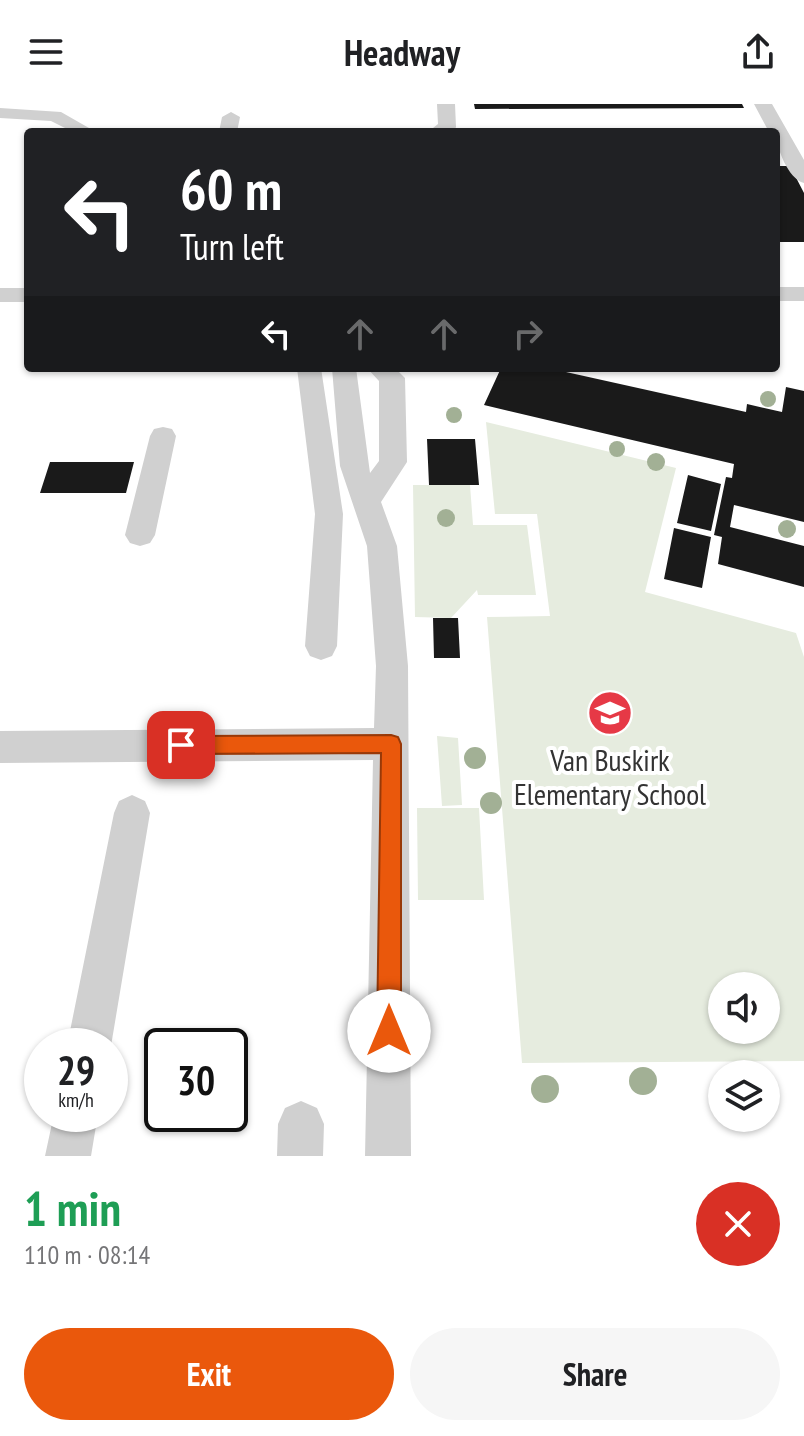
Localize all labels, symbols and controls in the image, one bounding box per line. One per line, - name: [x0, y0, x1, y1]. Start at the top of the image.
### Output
- text: Headway: [344, 29, 460, 76]
- icon: menu: [24, 30, 68, 74]
- icon: share: [736, 30, 780, 74]
- text: 60 m: [180, 153, 282, 225]
- icon: left: [48, 160, 152, 264]
- text: Turn left: [180, 223, 284, 270]
- icon: left: [254, 312, 298, 356]
- icon: ahead: [338, 312, 382, 356]
- icon: ahead: [422, 312, 466, 356]
- icon: right: [506, 312, 550, 356]
- school or university icon: Van Buskirk Elementary School: [586, 689, 634, 737]
- pin: [147, 711, 215, 779]
- icon: arrive: [159, 723, 203, 767]
- place label: Van Buskirk Elementary School: [514, 740, 706, 813]
- map controls: [708, 972, 780, 1132]
- button: sound: [708, 972, 780, 1044]
- position arrow: [347, 989, 431, 1073]
- speed limit sign: 30: [144, 1028, 248, 1132]
- text: 29: [57, 1044, 95, 1096]
- button: layers: [708, 1060, 780, 1132]
- text: km/h: [58, 1087, 94, 1113]
- text: 1 min: [24, 1177, 121, 1239]
- button: close: [696, 1182, 780, 1266]
- text: 110 m · 08:14: [24, 1238, 150, 1271]
- button: Exit: [24, 1328, 394, 1420]
- button: Share: [410, 1328, 780, 1420]

